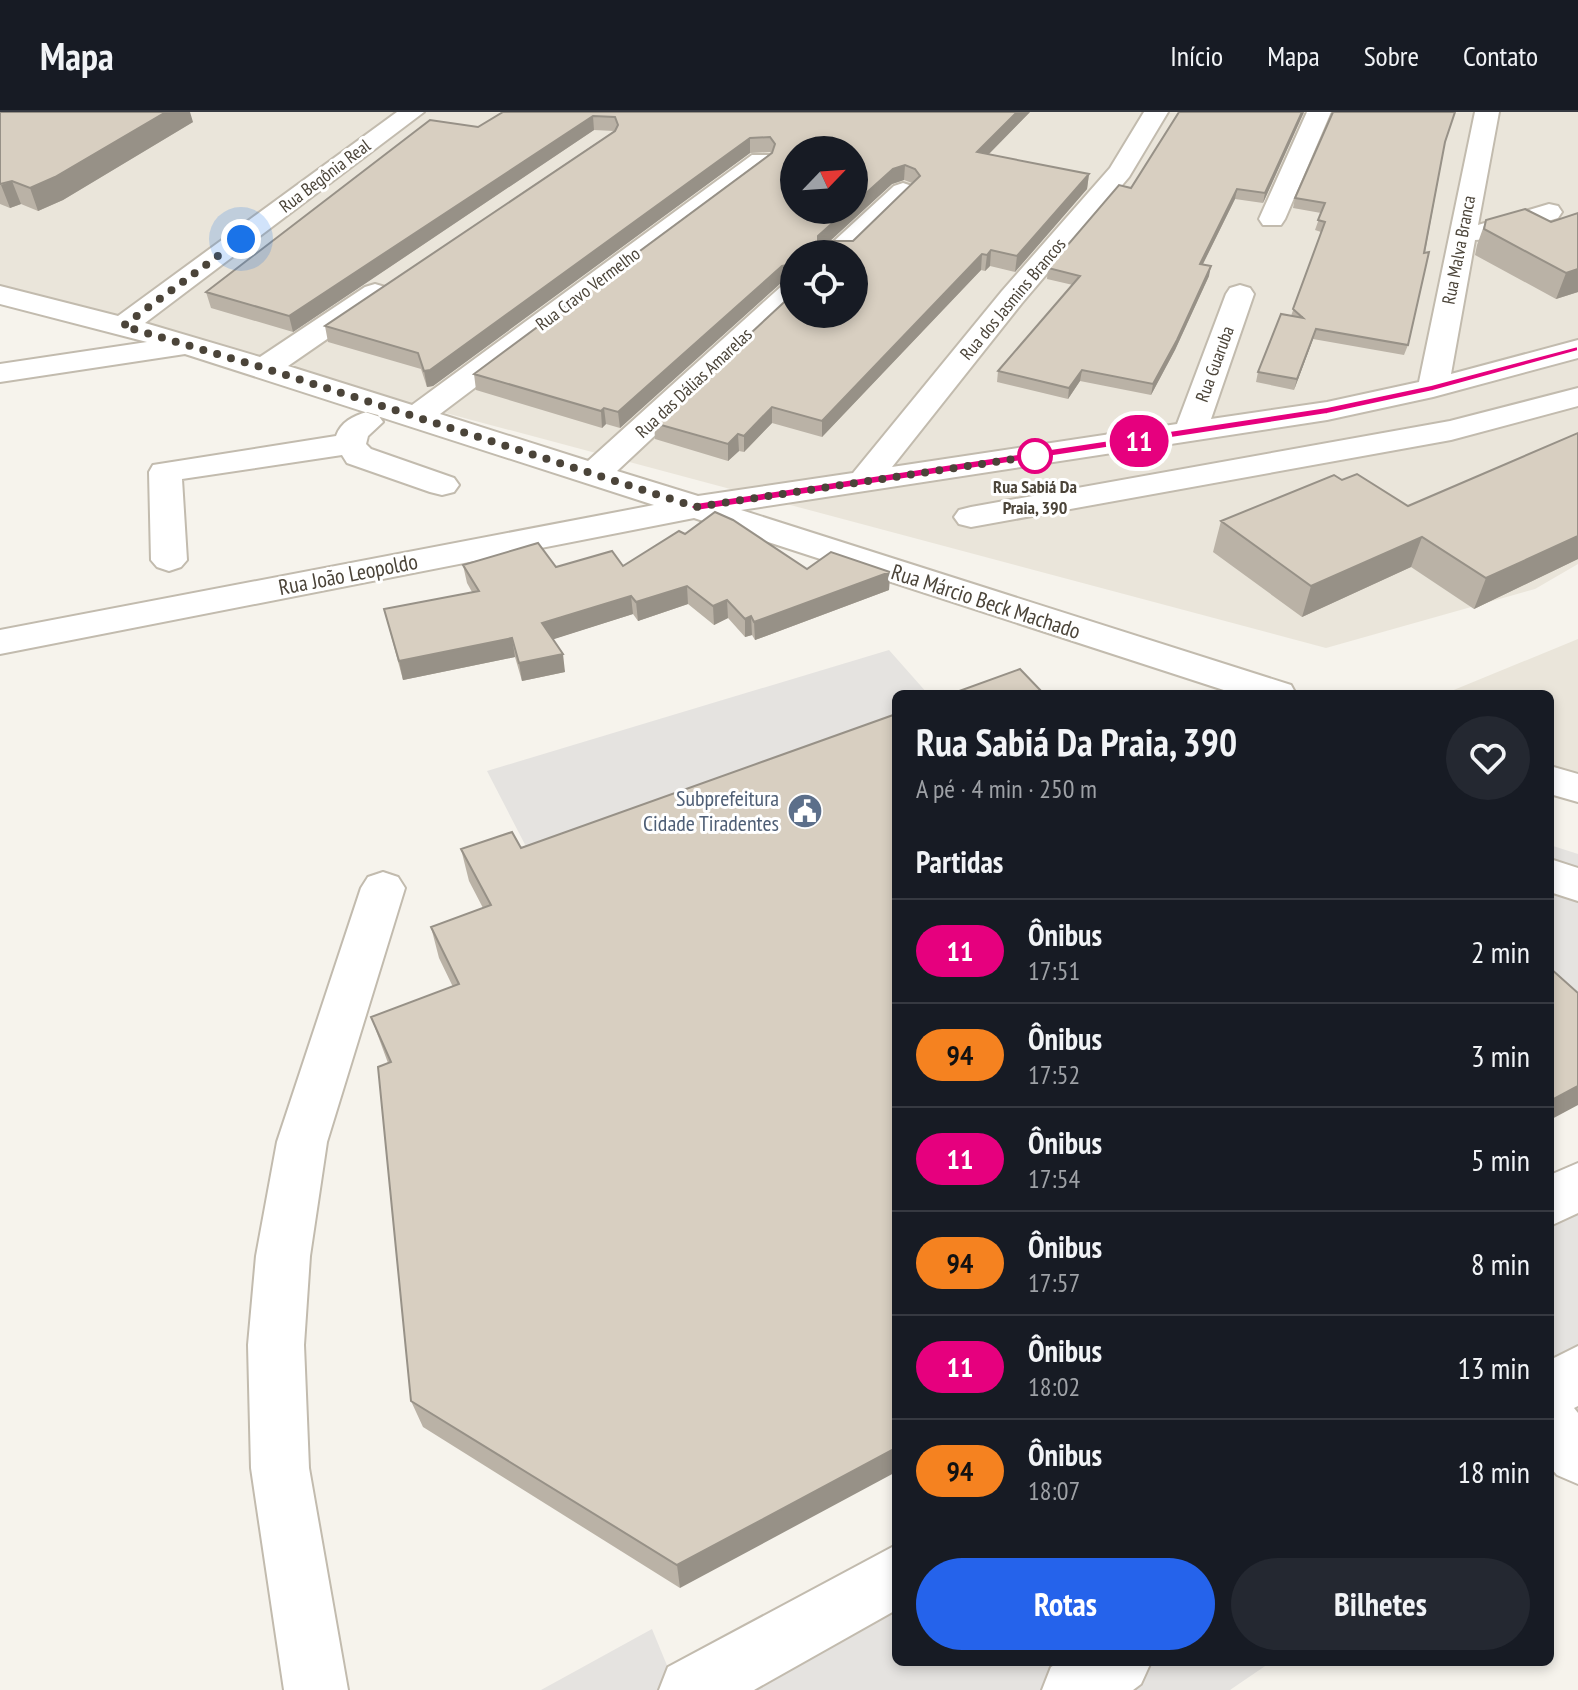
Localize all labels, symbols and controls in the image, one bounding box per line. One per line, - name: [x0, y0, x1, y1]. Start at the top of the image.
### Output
- text: Mapa: [40, 31, 114, 80]
- text: Início: [1170, 37, 1223, 74]
- text: Mapa: [1267, 37, 1320, 74]
- text: Sobre: [1364, 37, 1419, 74]
- text: Contato: [1463, 37, 1538, 74]
- street label: Rua Begônia Real: [274, 133, 376, 217]
- north arrow: [780, 136, 868, 224]
- map controls: [780, 136, 868, 328]
- street label: Rua Malva Branca: [1437, 193, 1480, 306]
- your location: [221, 219, 261, 259]
- street label: Rua dos Jasmins Brancos: [955, 233, 1070, 364]
- button: locate: [780, 240, 868, 328]
- street label: Rua Cravo Vermelho: [531, 242, 645, 335]
- street label: Rua das Dálias Amarelas: [631, 323, 757, 443]
- street label: Rua Guaruba: [1190, 323, 1239, 405]
- line badge: 11: [1103, 415, 1175, 467]
- text: 11: [1126, 422, 1152, 459]
- marker: Rua Sabiá Da Praia, 390: [1018, 439, 1052, 473]
- place label: Rua Sabiá Da Praia, 390: [993, 475, 1077, 519]
- street label: Rua João Leopoldo: [276, 547, 420, 601]
- street label: Rua Márcio Beck Machado: [888, 557, 1084, 645]
- button: heart: [1446, 716, 1530, 800]
- text: Rua Sabiá Da Praia, 390: [916, 717, 1237, 766]
- text: A pé · 4 min · 250 m: [916, 772, 1097, 805]
- place label: Subprefeitura Cidade Tiradentes: [643, 784, 779, 837]
- public building icon: Subprefeitura Cidade Tiradentes: [786, 792, 824, 830]
- text: Partidas: [916, 842, 1003, 881]
- text: Ônibus: [1028, 915, 1102, 954]
- text: 11: [947, 932, 973, 969]
- text: 2 min: [1471, 932, 1530, 971]
- text: 17:51: [1028, 954, 1080, 987]
- text: Ônibus: [1028, 1019, 1102, 1058]
- text: 94: [947, 1036, 973, 1073]
- text: 3 min: [1471, 1036, 1530, 1075]
- text: 17:52: [1028, 1058, 1080, 1091]
- text: Ônibus: [1028, 1123, 1102, 1162]
- text: 11: [947, 1140, 973, 1177]
- text: 5 min: [1471, 1140, 1530, 1179]
- text: 17:54: [1028, 1162, 1080, 1195]
- text: Ônibus: [1028, 1227, 1102, 1266]
- text: 94: [947, 1244, 973, 1281]
- text: 8 min: [1471, 1244, 1530, 1283]
- text: 17:57: [1028, 1266, 1080, 1299]
- text: Ônibus: [1028, 1331, 1102, 1370]
- text: 11: [947, 1348, 973, 1385]
- text: 13 min: [1457, 1348, 1530, 1387]
- text: 18:02: [1028, 1370, 1080, 1403]
- text: Ônibus: [1028, 1435, 1102, 1474]
- text: 94: [947, 1452, 973, 1489]
- text: 18 min: [1457, 1452, 1530, 1491]
- text: 18:07: [1028, 1474, 1080, 1507]
- button: Rotas: [916, 1558, 1215, 1650]
- button: Bilhetes: [1231, 1558, 1530, 1650]

